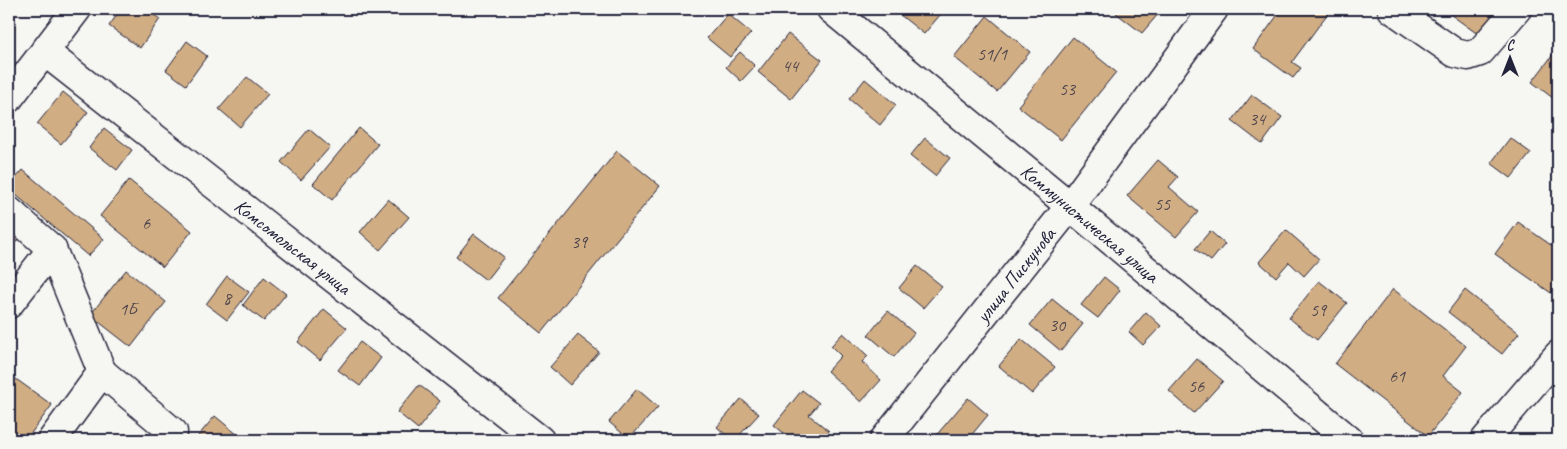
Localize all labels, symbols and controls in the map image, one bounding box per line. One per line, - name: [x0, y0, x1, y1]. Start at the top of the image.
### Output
- north arrow: [1484, 32, 1534, 82]
- text: С: [1507, 37, 1516, 54]
- house number: 51/1: [977, 43, 1008, 65]
- house number: 44: [782, 55, 800, 77]
- house number: 53: [1059, 78, 1077, 100]
- house number: 34: [1249, 108, 1267, 130]
- street label: Коммунистическая улица: [1016, 158, 1165, 289]
- street label: Комсомольская улица: [230, 193, 358, 301]
- house number: 55: [1154, 193, 1171, 215]
- house number: 6: [142, 212, 151, 234]
- street label: улица Пискунова: [969, 221, 1061, 328]
- house number: 39: [571, 231, 589, 253]
- house number: 8: [223, 287, 233, 309]
- house number: 1Б: [119, 298, 139, 320]
- house number: 59: [1310, 299, 1328, 321]
- house number: 30: [1049, 314, 1067, 336]
- house number: 61: [1389, 365, 1406, 387]
- house number: 56: [1188, 375, 1205, 397]

